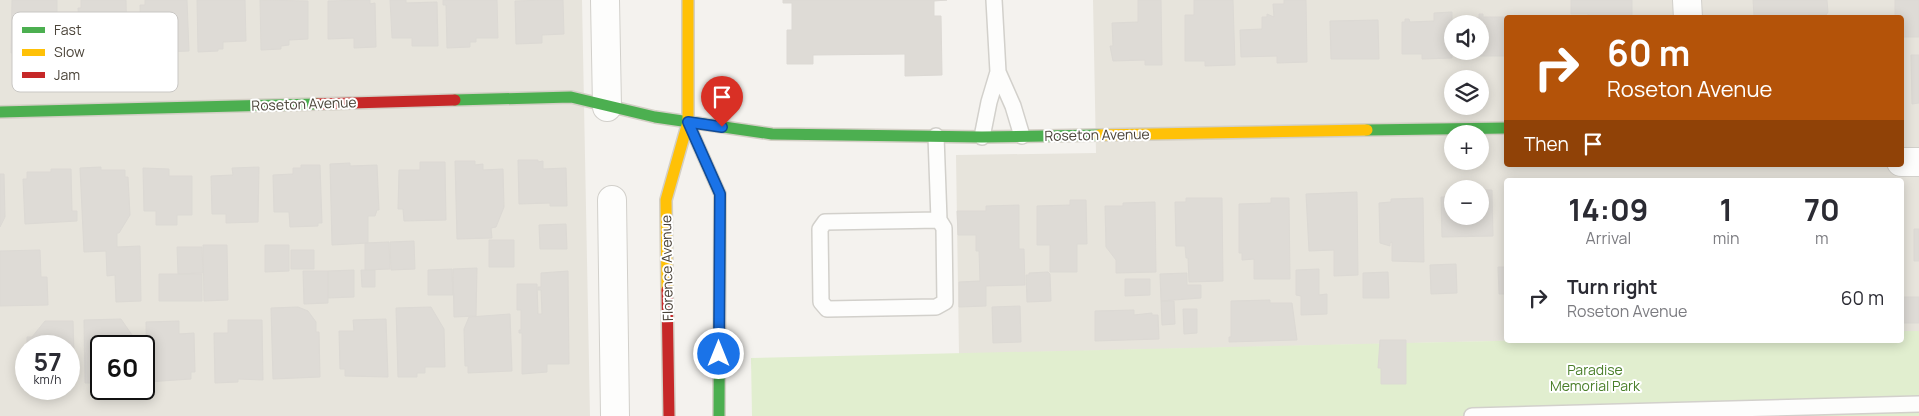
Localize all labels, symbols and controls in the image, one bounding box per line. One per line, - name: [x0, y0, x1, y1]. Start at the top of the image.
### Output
- legend: [12, 12, 178, 92]
- map controls: [1444, 15, 1489, 225]
- button: sound: [1444, 15, 1489, 60]
- text: Fast: [54, 20, 82, 39]
- text: 60 m: [1607, 29, 1690, 77]
- icon: right: [1524, 35, 1589, 100]
- text: Slow: [54, 42, 85, 61]
- text: Jam: [54, 65, 80, 84]
- button: layers: [1444, 70, 1489, 115]
- text: Roseton Avenue: [1607, 74, 1772, 104]
- pin: [701, 76, 743, 127]
- icon: arrive: [708, 83, 736, 111]
- street label: Roseton Avenue: [251, 92, 357, 115]
- street label: Roseton Avenue: [1044, 124, 1150, 145]
- button: +: [1444, 125, 1489, 170]
- icon: arrive: [1579, 130, 1607, 158]
- text: Then: [1524, 131, 1569, 157]
- button: −: [1444, 180, 1489, 225]
- text: 14:09: [1568, 189, 1648, 230]
- text: 1: [1720, 189, 1733, 230]
- text: 70: [1804, 189, 1840, 230]
- street label: Florence Avenue: [656, 215, 677, 321]
- text: Arrival: [1586, 227, 1631, 249]
- text: min: [1713, 227, 1740, 249]
- text: m: [1815, 227, 1829, 249]
- text: Turn right: [1567, 274, 1657, 300]
- icon: right: [1524, 284, 1552, 312]
- text: 60 m: [1841, 285, 1884, 311]
- text: Roseton Avenue: [1567, 300, 1687, 322]
- position arrow: [692, 327, 744, 379]
- speed limit sign: 60: [90, 335, 155, 400]
- text: 57: [34, 344, 62, 379]
- park label: Paradise Memorial Park: [1550, 360, 1641, 395]
- text: km/h: [34, 371, 61, 388]

